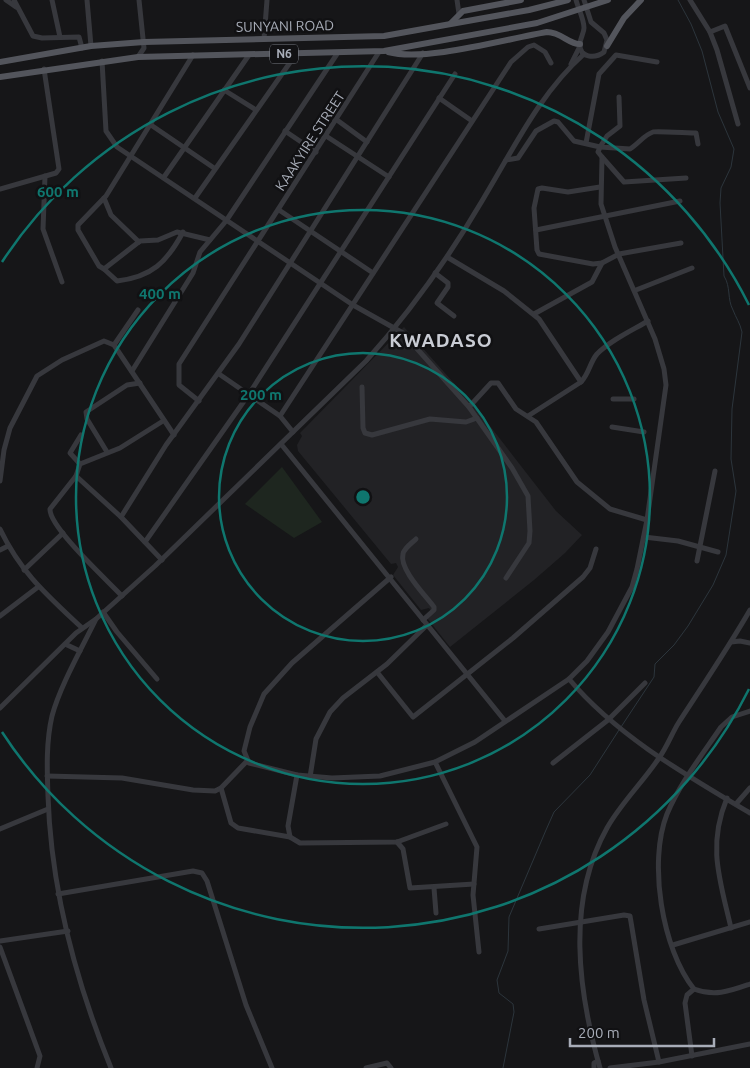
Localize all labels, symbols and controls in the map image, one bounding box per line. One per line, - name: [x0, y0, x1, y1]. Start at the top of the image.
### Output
- street label: SUNYANI ROAD: [236, 17, 334, 35]
- road number: N6: [270, 44, 298, 64]
- street label: KAAKYIRE STREET: [272, 88, 348, 194]
- text: 600 m: [37, 183, 79, 200]
- text: 400 m: [139, 285, 181, 302]
- district label: KWADASO: [389, 329, 493, 351]
- text: 200 m: [240, 386, 282, 403]
- centre of rings: [354, 488, 372, 506]
- scale bar: [570, 1016, 714, 1048]
- text: 200 m: [578, 1024, 620, 1041]

